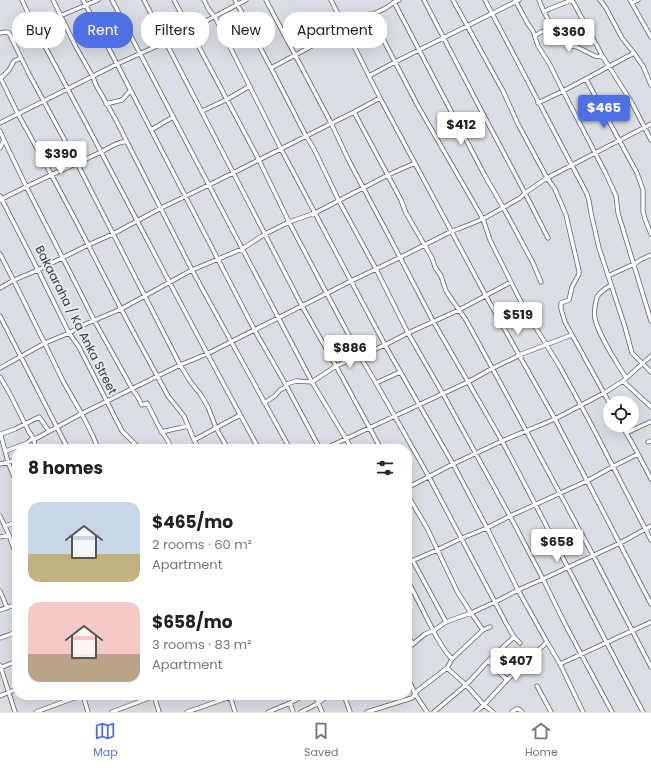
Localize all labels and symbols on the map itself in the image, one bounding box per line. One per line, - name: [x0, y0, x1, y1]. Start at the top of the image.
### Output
- pin: $360: [545, 19, 593, 53]
- pin: $465: [580, 95, 628, 129]
- pin: $412: [437, 112, 485, 146]
- pin: $390: [37, 141, 85, 175]
- street label: Bakaaraha / Ka Anka Street: [31, 242, 122, 397]
- pin: $519: [494, 302, 542, 336]
- pin: $886: [326, 335, 374, 369]
- pin: $658: [533, 529, 581, 563]
- pin: $407: [492, 648, 540, 682]

